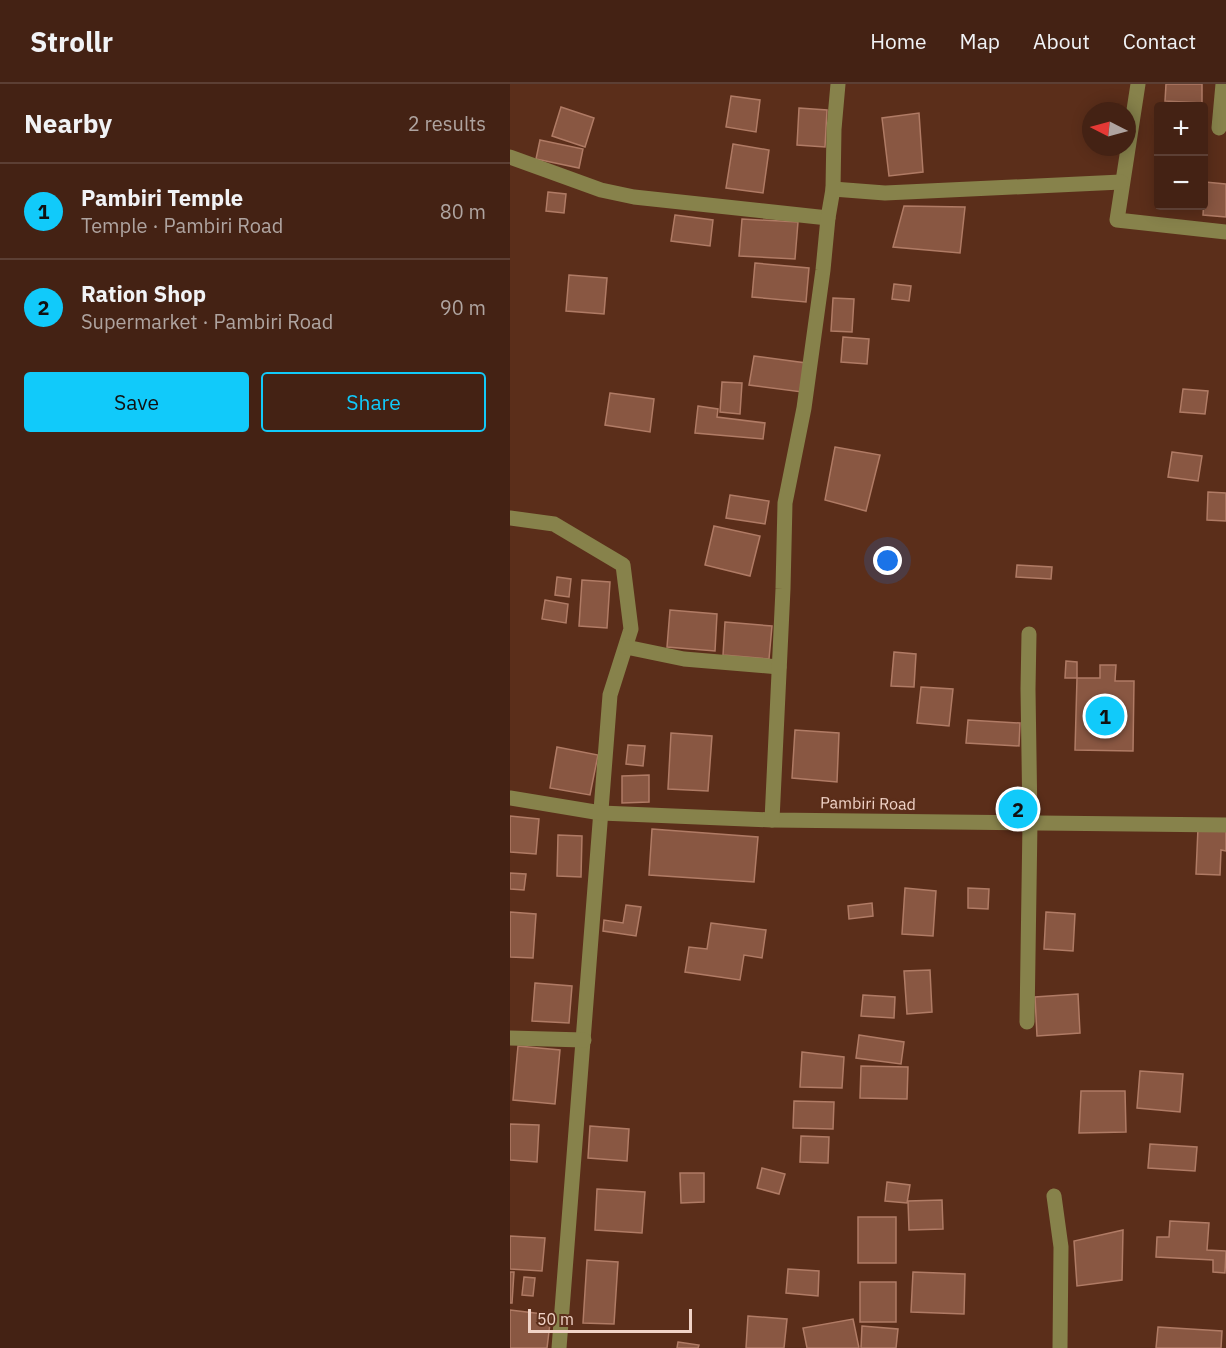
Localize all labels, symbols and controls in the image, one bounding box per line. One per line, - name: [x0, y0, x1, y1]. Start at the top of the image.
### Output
- text: Strollr: [30, 23, 113, 60]
- text: Home: [870, 27, 927, 55]
- text: Map: [960, 27, 1000, 55]
- text: About: [1033, 27, 1090, 55]
- text: Contact: [1123, 27, 1196, 55]
- north arrow: [1082, 102, 1136, 156]
- map controls: [1154, 102, 1208, 210]
- button: +: [1154, 102, 1208, 156]
- text: Nearby: [24, 106, 112, 140]
- text: 2 results: [408, 110, 486, 137]
- button: −: [1154, 156, 1208, 210]
- text: Pambiri Temple: [81, 183, 243, 212]
- text: 1: [38, 198, 50, 225]
- text: 80 m: [440, 198, 486, 225]
- text: Temple · Pambiri Road: [81, 212, 283, 239]
- text: Ration Shop: [81, 279, 206, 308]
- text: 2: [38, 294, 50, 321]
- text: 90 m: [440, 294, 486, 321]
- text: Supermarket · Pambiri Road: [81, 308, 333, 335]
- button: Save: [24, 372, 249, 432]
- button: Share: [261, 372, 486, 432]
- your location: [873, 546, 902, 575]
- pin: 1: [1086, 694, 1124, 738]
- pin: 2: [998, 786, 1038, 832]
- street label: Pambiri Road: [820, 792, 916, 814]
- scale bar: [528, 1306, 692, 1334]
- text: 50 m: [537, 1309, 574, 1329]

